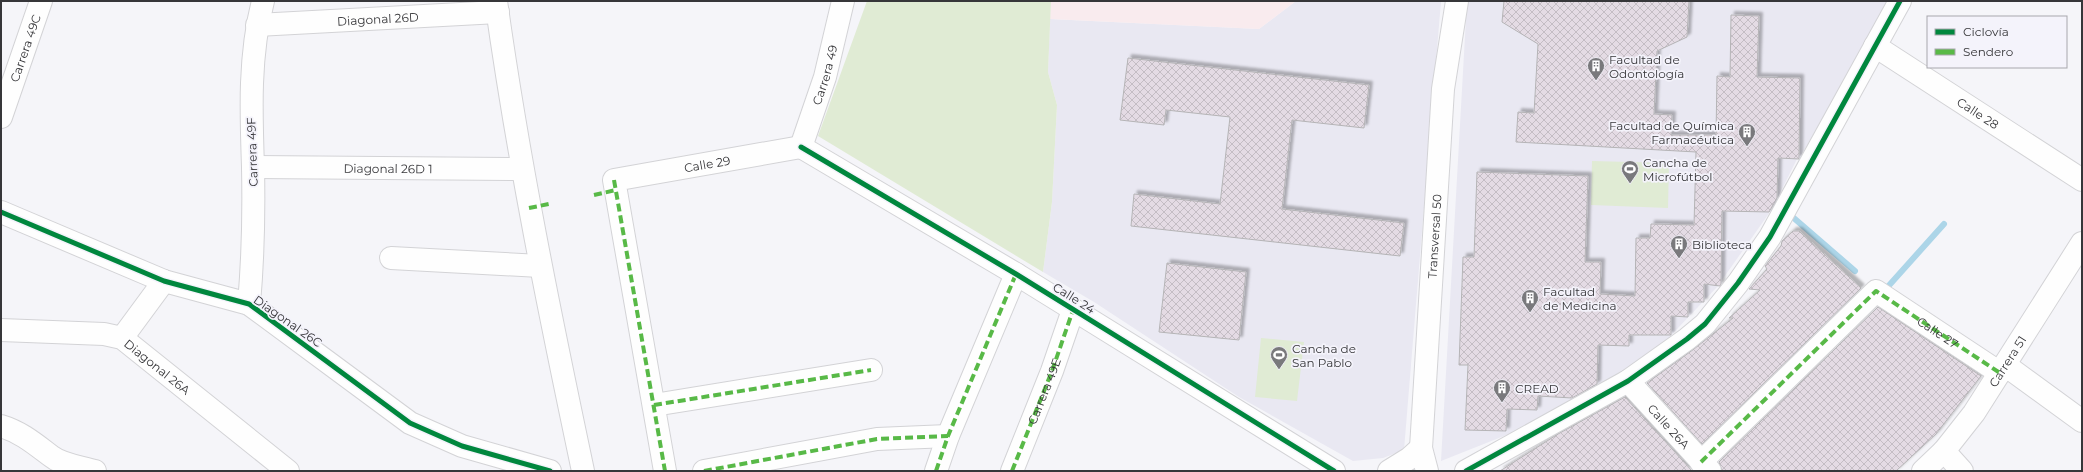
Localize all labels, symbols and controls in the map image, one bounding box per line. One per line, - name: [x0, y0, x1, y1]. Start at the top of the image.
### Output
- street label: Diagonal 26D: [337, 9, 419, 28]
- street label: Carrera 49C: [6, 12, 44, 84]
- legend: [1927, 16, 2067, 68]
- text: Ciclovía: [1963, 24, 2009, 39]
- street label: Carrera 49: [809, 43, 840, 107]
- text: Sendero: [1963, 44, 2013, 59]
- place label: Facultad de Odontología: [1609, 52, 1684, 81]
- building icon: Facultad de Odontología: [1586, 56, 1606, 81]
- street label: Calle 28: [1955, 94, 2002, 132]
- street label: Carrera 49F: [243, 117, 261, 187]
- place label: Facultad de Química Farmacéutica: [1609, 118, 1734, 147]
- building icon: Facultad de Química Farmacéutica: [1737, 122, 1757, 147]
- street label: Calle 29: [683, 152, 731, 175]
- place label: Cancha de Microfútbol: [1643, 155, 1713, 184]
- sports icon: Cancha de Microfútbol: [1620, 159, 1640, 184]
- street label: Diagonal 26D 1: [343, 160, 433, 176]
- street label: Transversal 50: [1424, 193, 1444, 279]
- building icon: Biblioteca: [1669, 234, 1689, 259]
- place label: Biblioteca: [1692, 237, 1752, 252]
- street label: Calle 24: [1050, 279, 1098, 317]
- place label: Facultad de Medicina: [1543, 284, 1617, 313]
- building icon: Facultad de Medicina: [1520, 288, 1540, 313]
- street label: Diagonal 26C: [251, 292, 326, 350]
- street label: Calle 27: [1915, 313, 1961, 351]
- street label: Carrera 51: [1985, 333, 2029, 389]
- street label: Diagonal 26A: [121, 335, 194, 398]
- place label: Cancha de San Pablo: [1292, 341, 1356, 370]
- sports icon: Cancha de San Pablo: [1269, 345, 1289, 370]
- street label: Carrera 49E: [1024, 356, 1063, 426]
- building icon: CREAD: [1492, 378, 1512, 403]
- place label: CREAD: [1515, 381, 1559, 396]
- street label: Calle 26A: [1645, 401, 1693, 452]

